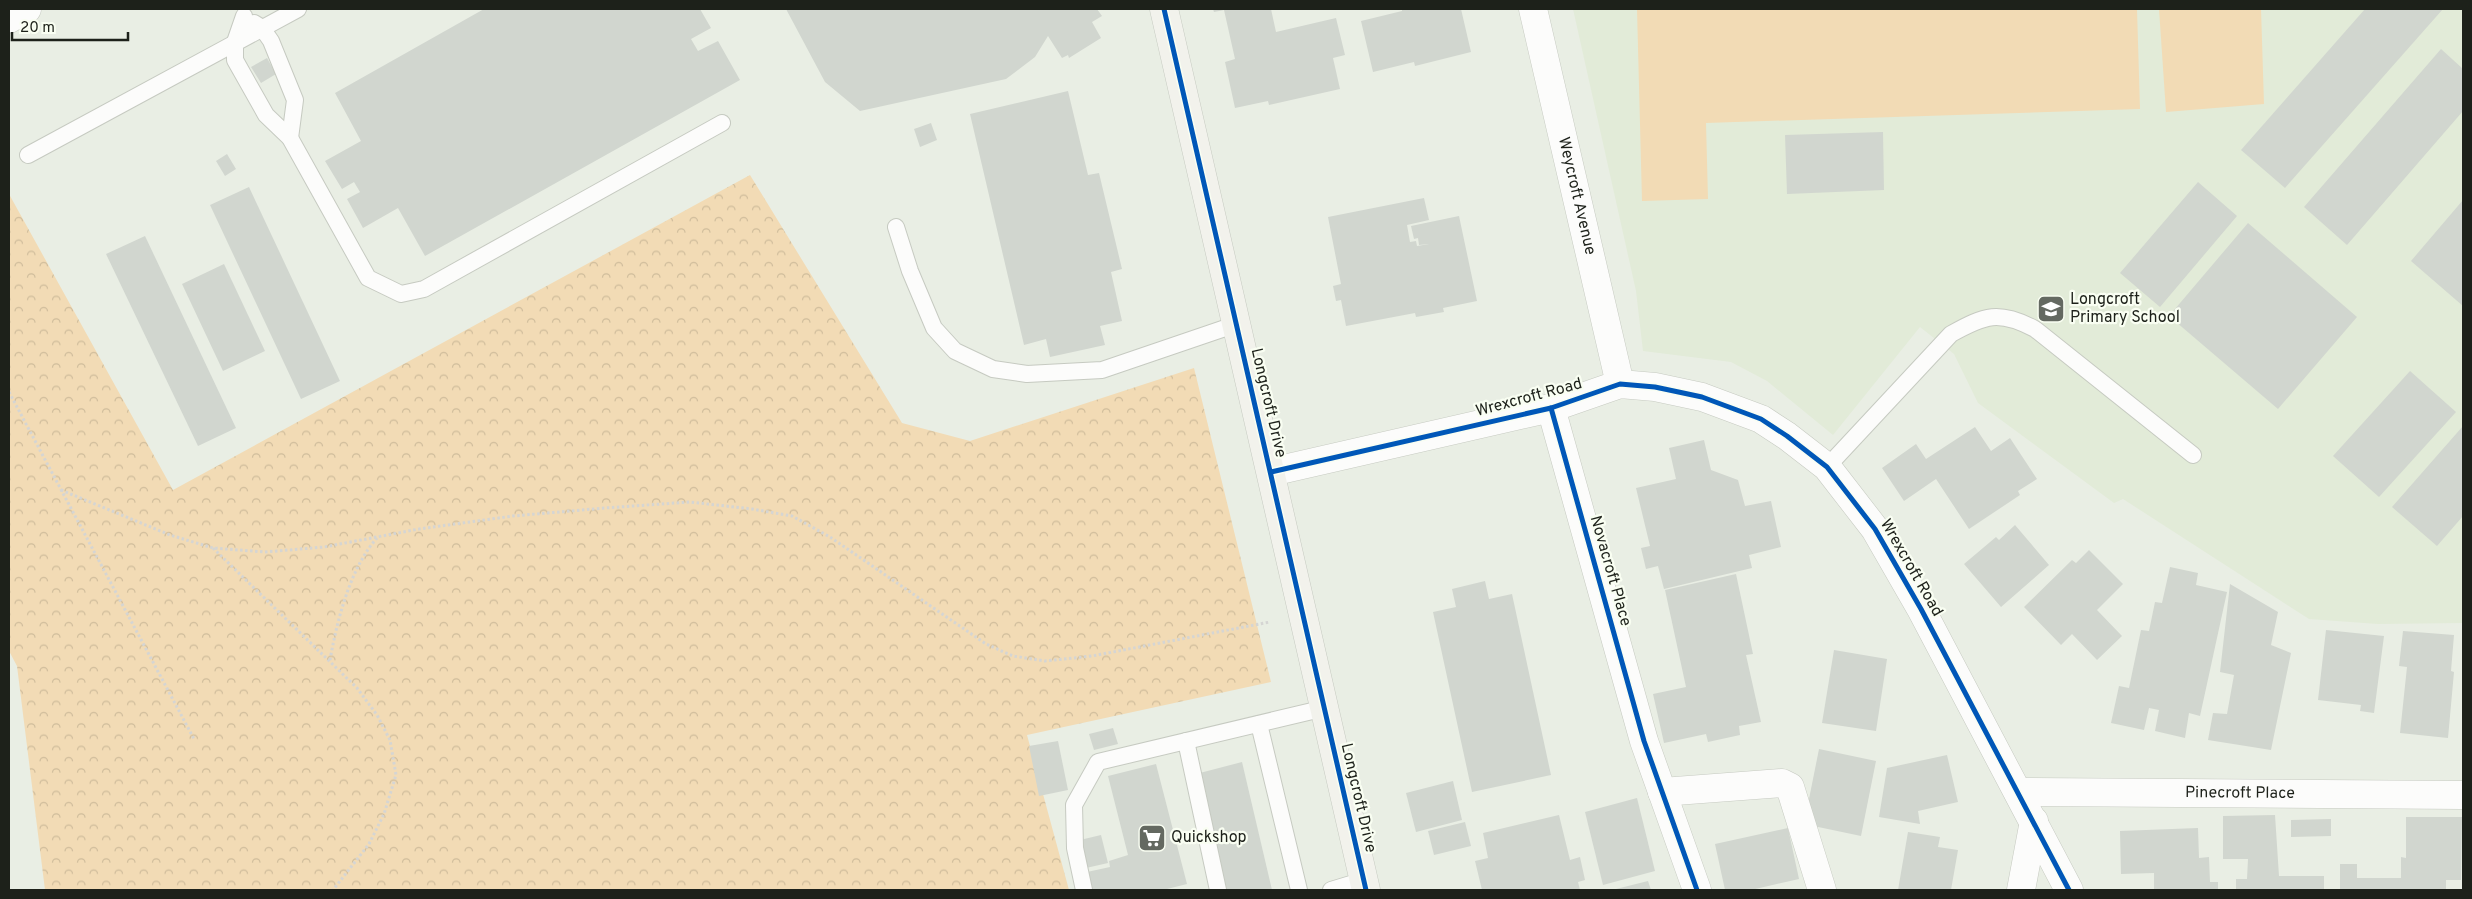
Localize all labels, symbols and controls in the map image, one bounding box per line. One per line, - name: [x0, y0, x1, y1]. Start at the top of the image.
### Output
- scale bar: [12, 10, 129, 42]
- text: 20 m: [20, 19, 55, 38]
- street label: Weycroft Avenue: [1553, 135, 1600, 257]
- place label: Longcroft Primary School: [2070, 290, 2180, 328]
- school or university icon: Longcroft Primary School: [2036, 294, 2066, 324]
- street label: Longcroft Drive: [1246, 346, 1290, 460]
- street label: Wrexcroft Road: [1474, 374, 1584, 422]
- street label: Novacroft Place: [1585, 513, 1635, 629]
- street label: Wrexcroft Road: [1875, 516, 1947, 620]
- street label: Longcroft Drive: [1336, 741, 1380, 855]
- street label: Pinecroft Place: [2185, 783, 2295, 804]
- supermarket icon: Quickshop: [1137, 823, 1167, 853]
- place label: Quickshop: [1171, 828, 1247, 848]

